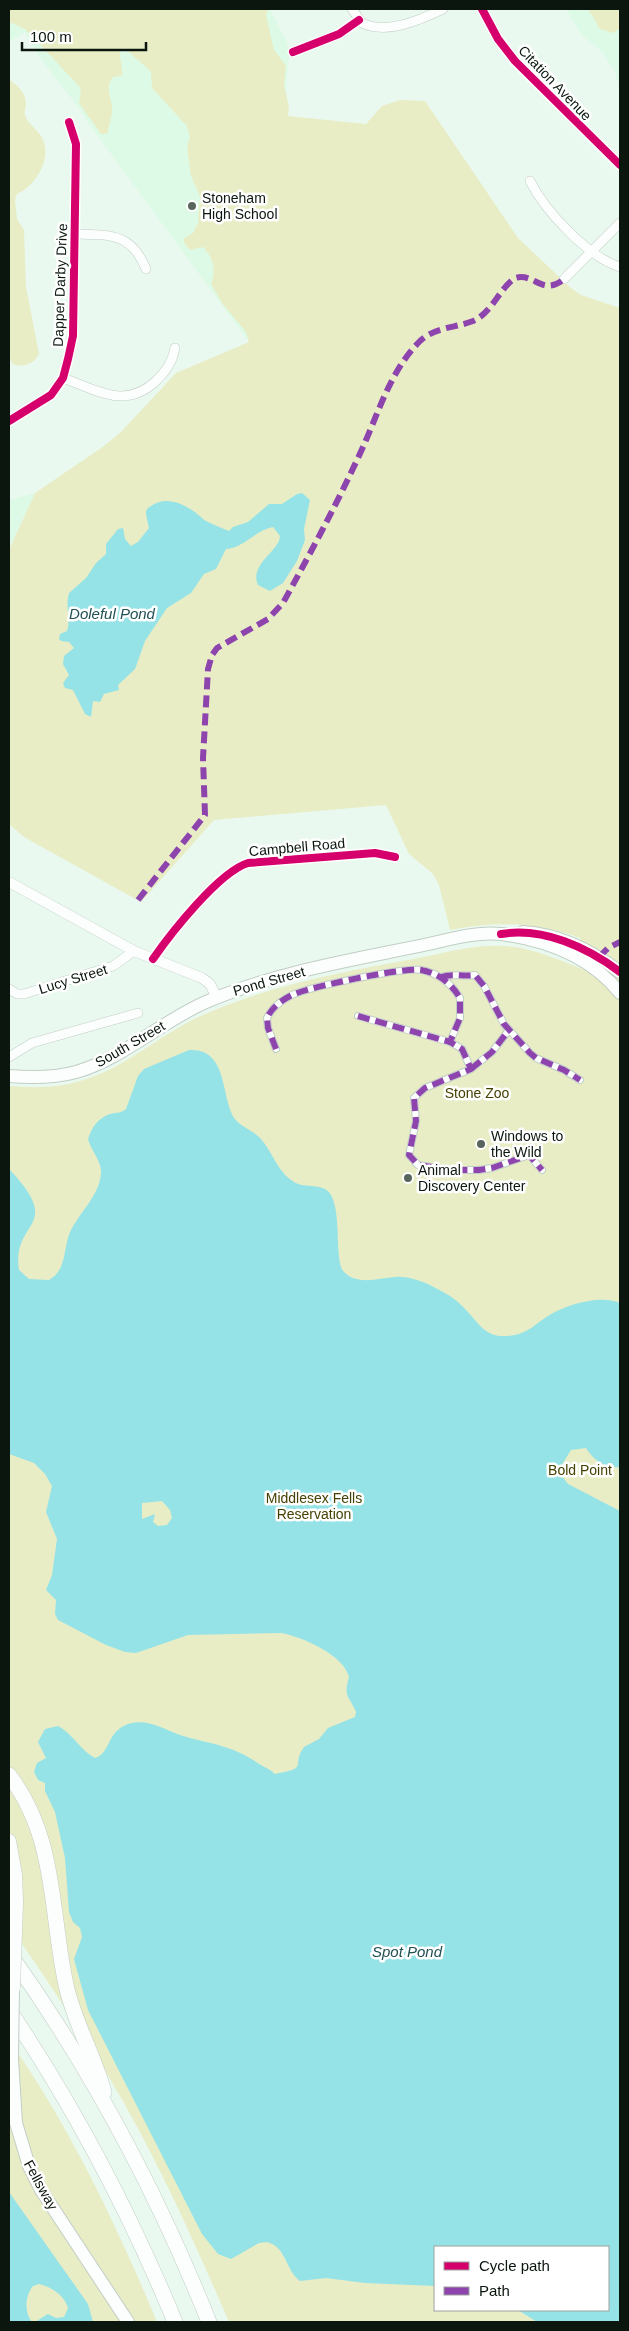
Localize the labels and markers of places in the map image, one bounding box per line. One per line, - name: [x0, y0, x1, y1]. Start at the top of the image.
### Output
- place label: Stoneham High School: [202, 190, 278, 222]
- marker: Stoneham High School: [186, 200, 198, 212]
- place label: Windows to the Wild: [491, 1128, 564, 1160]
- marker: Windows to the Wild: [475, 1138, 487, 1150]
- place label: Animal Discovery Center: [418, 1162, 526, 1194]
- marker: Animal Discovery Center: [402, 1172, 414, 1184]

